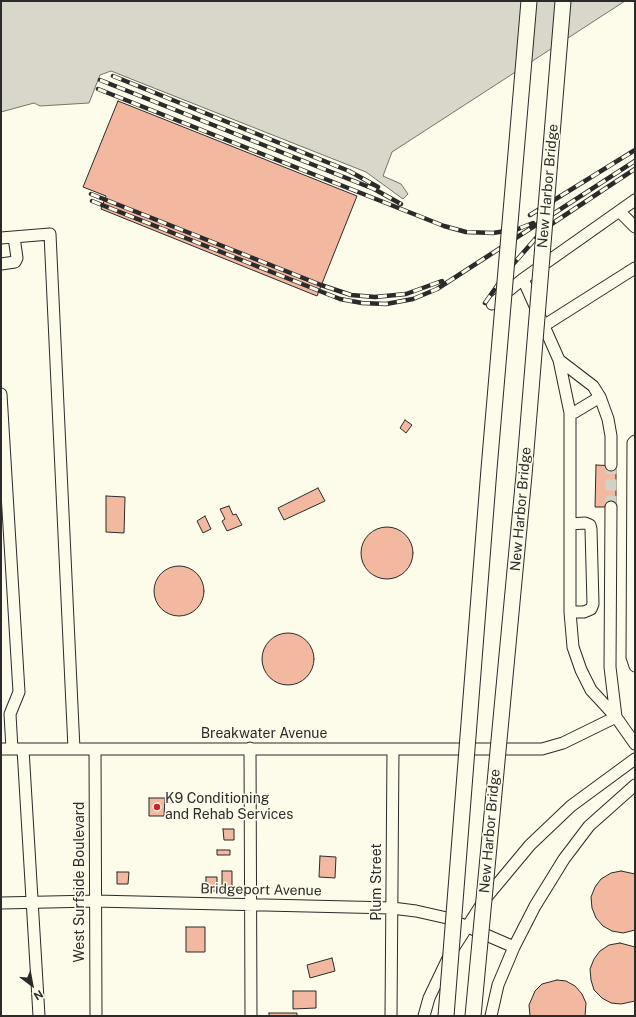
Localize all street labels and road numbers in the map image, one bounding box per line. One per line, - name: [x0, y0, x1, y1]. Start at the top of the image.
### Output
- street label: New Harbor Bridge: [534, 123, 562, 249]
- street label: New Harbor Bridge: [507, 446, 535, 572]
- street label: Breakwater Avenue: [201, 726, 327, 742]
- street label: New Harbor Bridge: [476, 768, 504, 894]
- street label: West Surfside Boulevard: [72, 802, 88, 962]
- street label: Plum Street: [369, 843, 385, 921]
- street label: Bridgeport Avenue: [200, 881, 322, 899]

